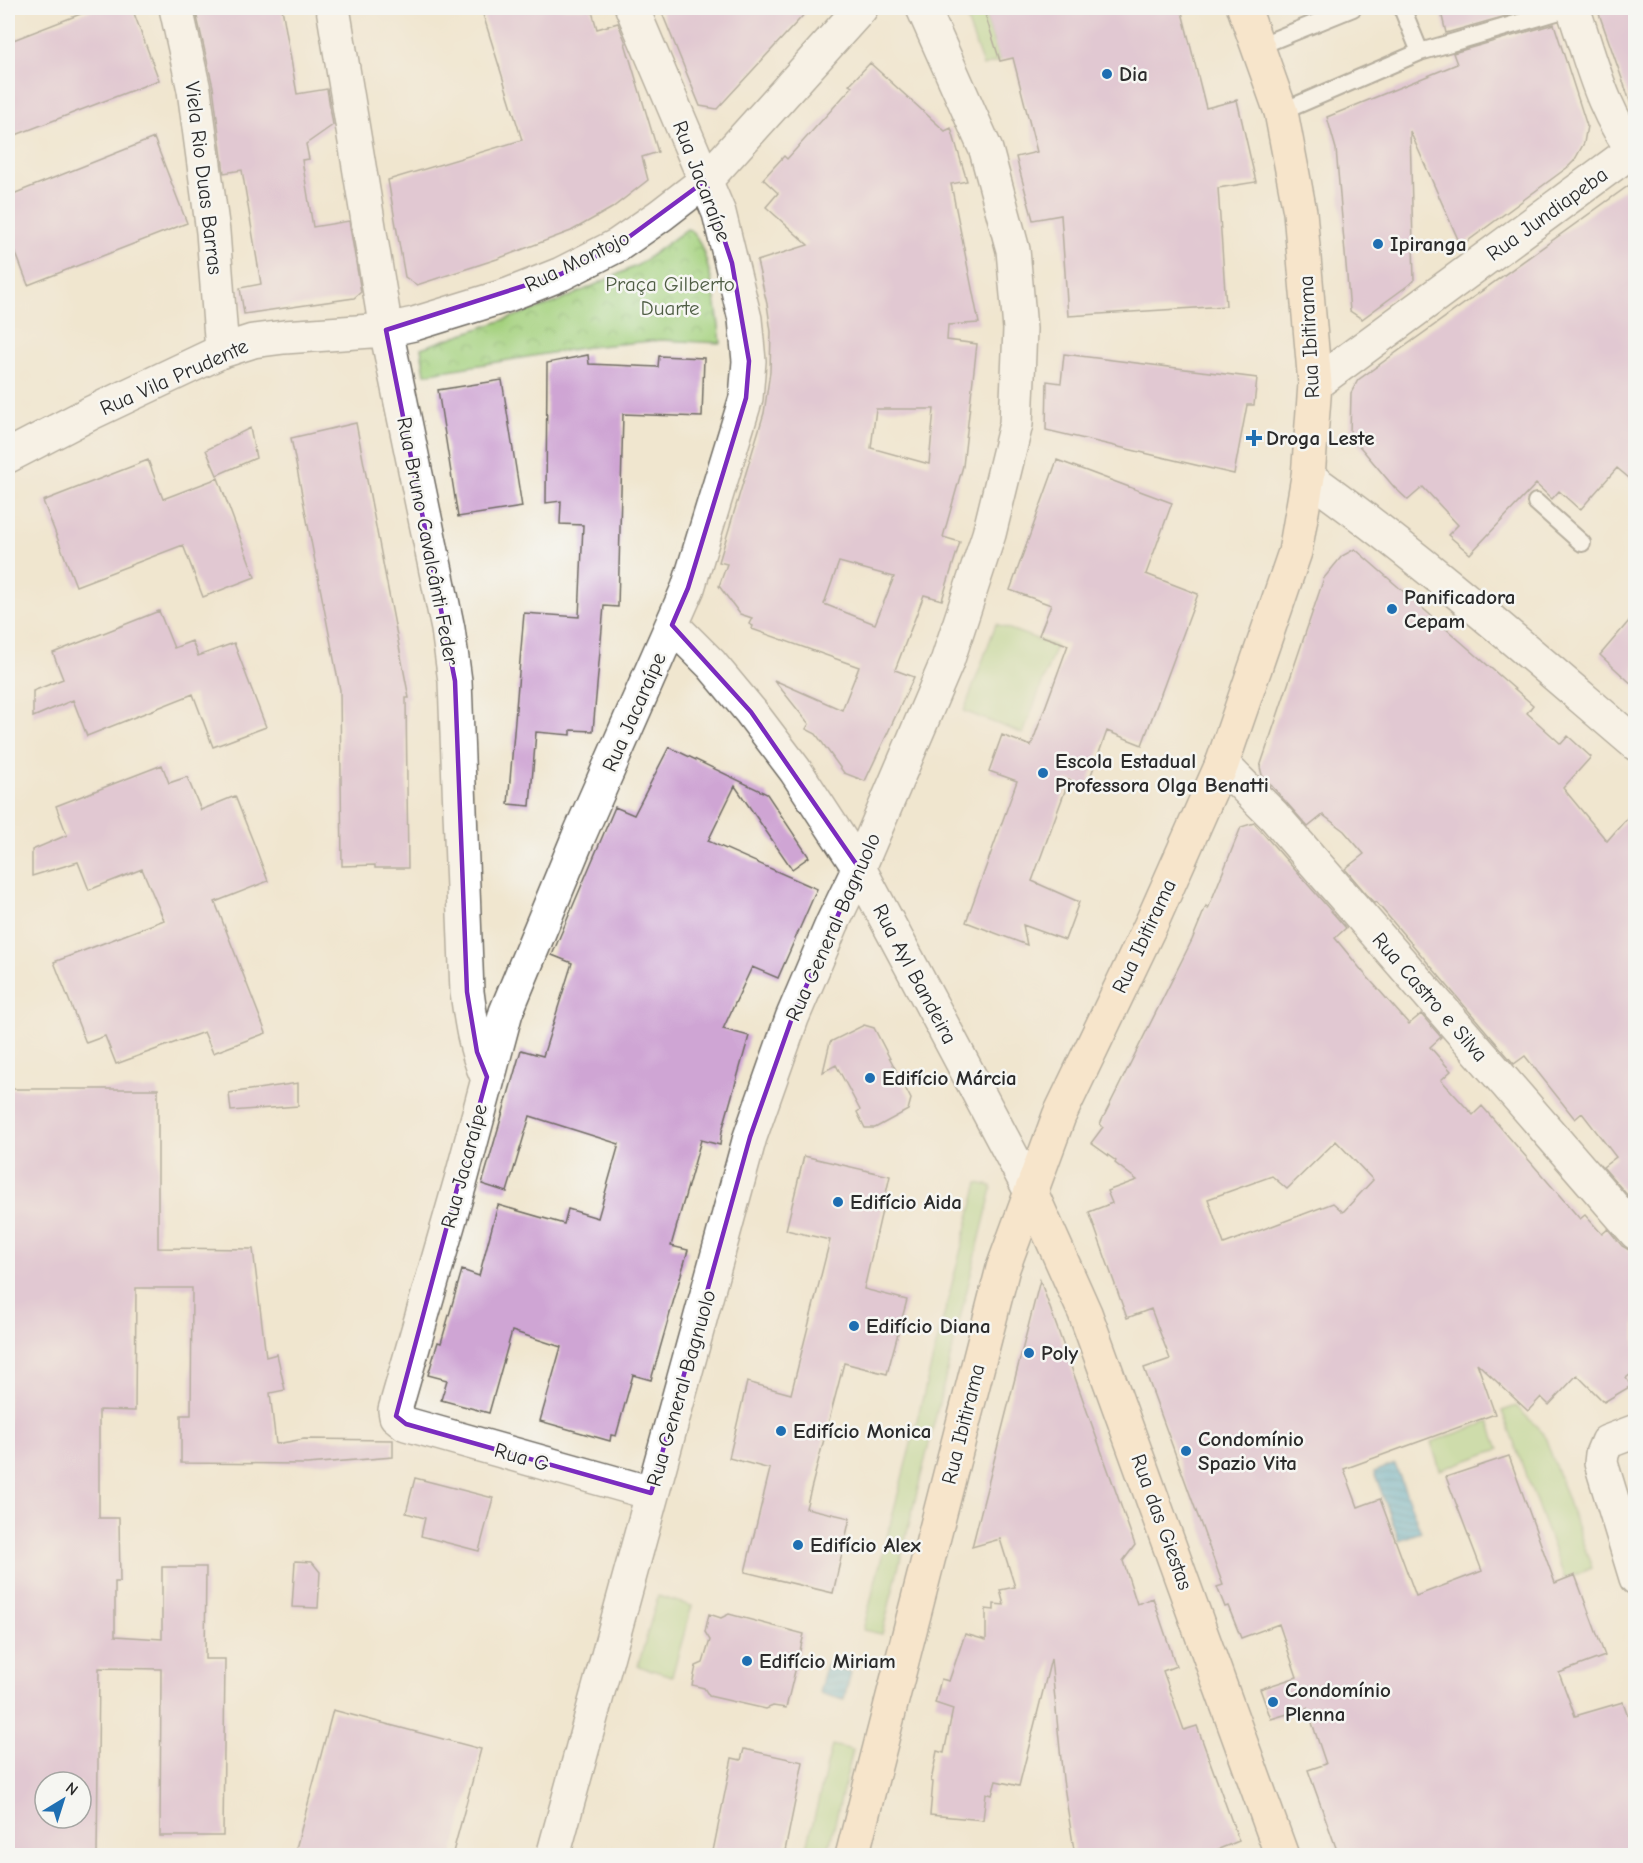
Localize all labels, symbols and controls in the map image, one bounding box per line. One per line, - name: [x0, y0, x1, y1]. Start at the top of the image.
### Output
- place label: Dia: [1119, 62, 1148, 86]
- marker: Dia: [1100, 67, 1114, 81]
- street label: Viela Rio Duas Barras: [180, 80, 228, 276]
- street label: Rua Jacaraípe: [668, 117, 736, 245]
- street label: Rua Jundiapeba: [1482, 162, 1612, 266]
- street label: Rua Montojo: [521, 225, 633, 297]
- place label: Ipiranga: [1390, 232, 1467, 256]
- marker: Ipiranga: [1371, 237, 1385, 251]
- park label: Praça Gilberto Duarte: [605, 272, 735, 320]
- street label: Rua Ibitirama: [1294, 275, 1324, 399]
- street label: Rua Vila Prudente: [96, 334, 252, 420]
- street label: Rua Bruno Cavalcânti Feder: [392, 415, 464, 668]
- place label: Droga Leste: [1266, 426, 1374, 450]
- marker: Droga Leste: [1247, 431, 1261, 445]
- place label: Panificadora Cepam: [1404, 585, 1516, 633]
- marker: Panificadora Cepam: [1385, 602, 1399, 616]
- street label: Rua Jacaraípe: [597, 649, 671, 775]
- place label: Escola Estadual Professora Olga Benatti: [1055, 749, 1269, 797]
- marker: Escola Estadual Professora Olga Benatti: [1036, 766, 1050, 780]
- street label: Rua General Bagnuolo: [781, 829, 885, 1025]
- street label: Rua Ibitirama: [1107, 875, 1181, 997]
- street label: Rua Ayl Bandeira: [868, 900, 962, 1048]
- street label: Rua Castro e Silva: [1367, 927, 1493, 1067]
- place label: Edifício Márcia: [882, 1066, 1017, 1090]
- marker: Edifício Márcia: [863, 1071, 877, 1085]
- street label: Rua Jacaraípe: [436, 1101, 492, 1231]
- place label: Edifício Aida: [850, 1190, 962, 1214]
- marker: Edifício Aida: [831, 1195, 845, 1209]
- street label: Rua General Bagnuolo: [641, 1287, 721, 1489]
- place label: Edifício Diana: [866, 1314, 991, 1338]
- marker: Edifício Diana: [847, 1319, 861, 1333]
- place label: Poly: [1041, 1341, 1078, 1365]
- marker: Poly: [1022, 1346, 1036, 1360]
- street label: Rua Ibitirama: [936, 1361, 990, 1487]
- place label: Edifício Monica: [793, 1419, 932, 1443]
- marker: Edifício Monica: [774, 1424, 788, 1438]
- place label: Condomínio Spazio Vita: [1198, 1427, 1304, 1475]
- street label: Rua G: [492, 1438, 552, 1476]
- marker: Condomínio Spazio Vita: [1179, 1444, 1193, 1458]
- street label: Rua das Giestas: [1126, 1451, 1198, 1593]
- place label: Edifício Alex: [810, 1533, 922, 1557]
- marker: Edifício Alex: [791, 1538, 805, 1552]
- place label: Edifício Miriam: [759, 1649, 896, 1673]
- marker: Edifício Miriam: [740, 1654, 754, 1668]
- place label: Condomínio Plenna: [1285, 1678, 1391, 1726]
- marker: Condomínio Plenna: [1266, 1695, 1280, 1709]
- north arrow: [33, 1770, 93, 1830]
- text: N: [62, 1779, 81, 1799]

